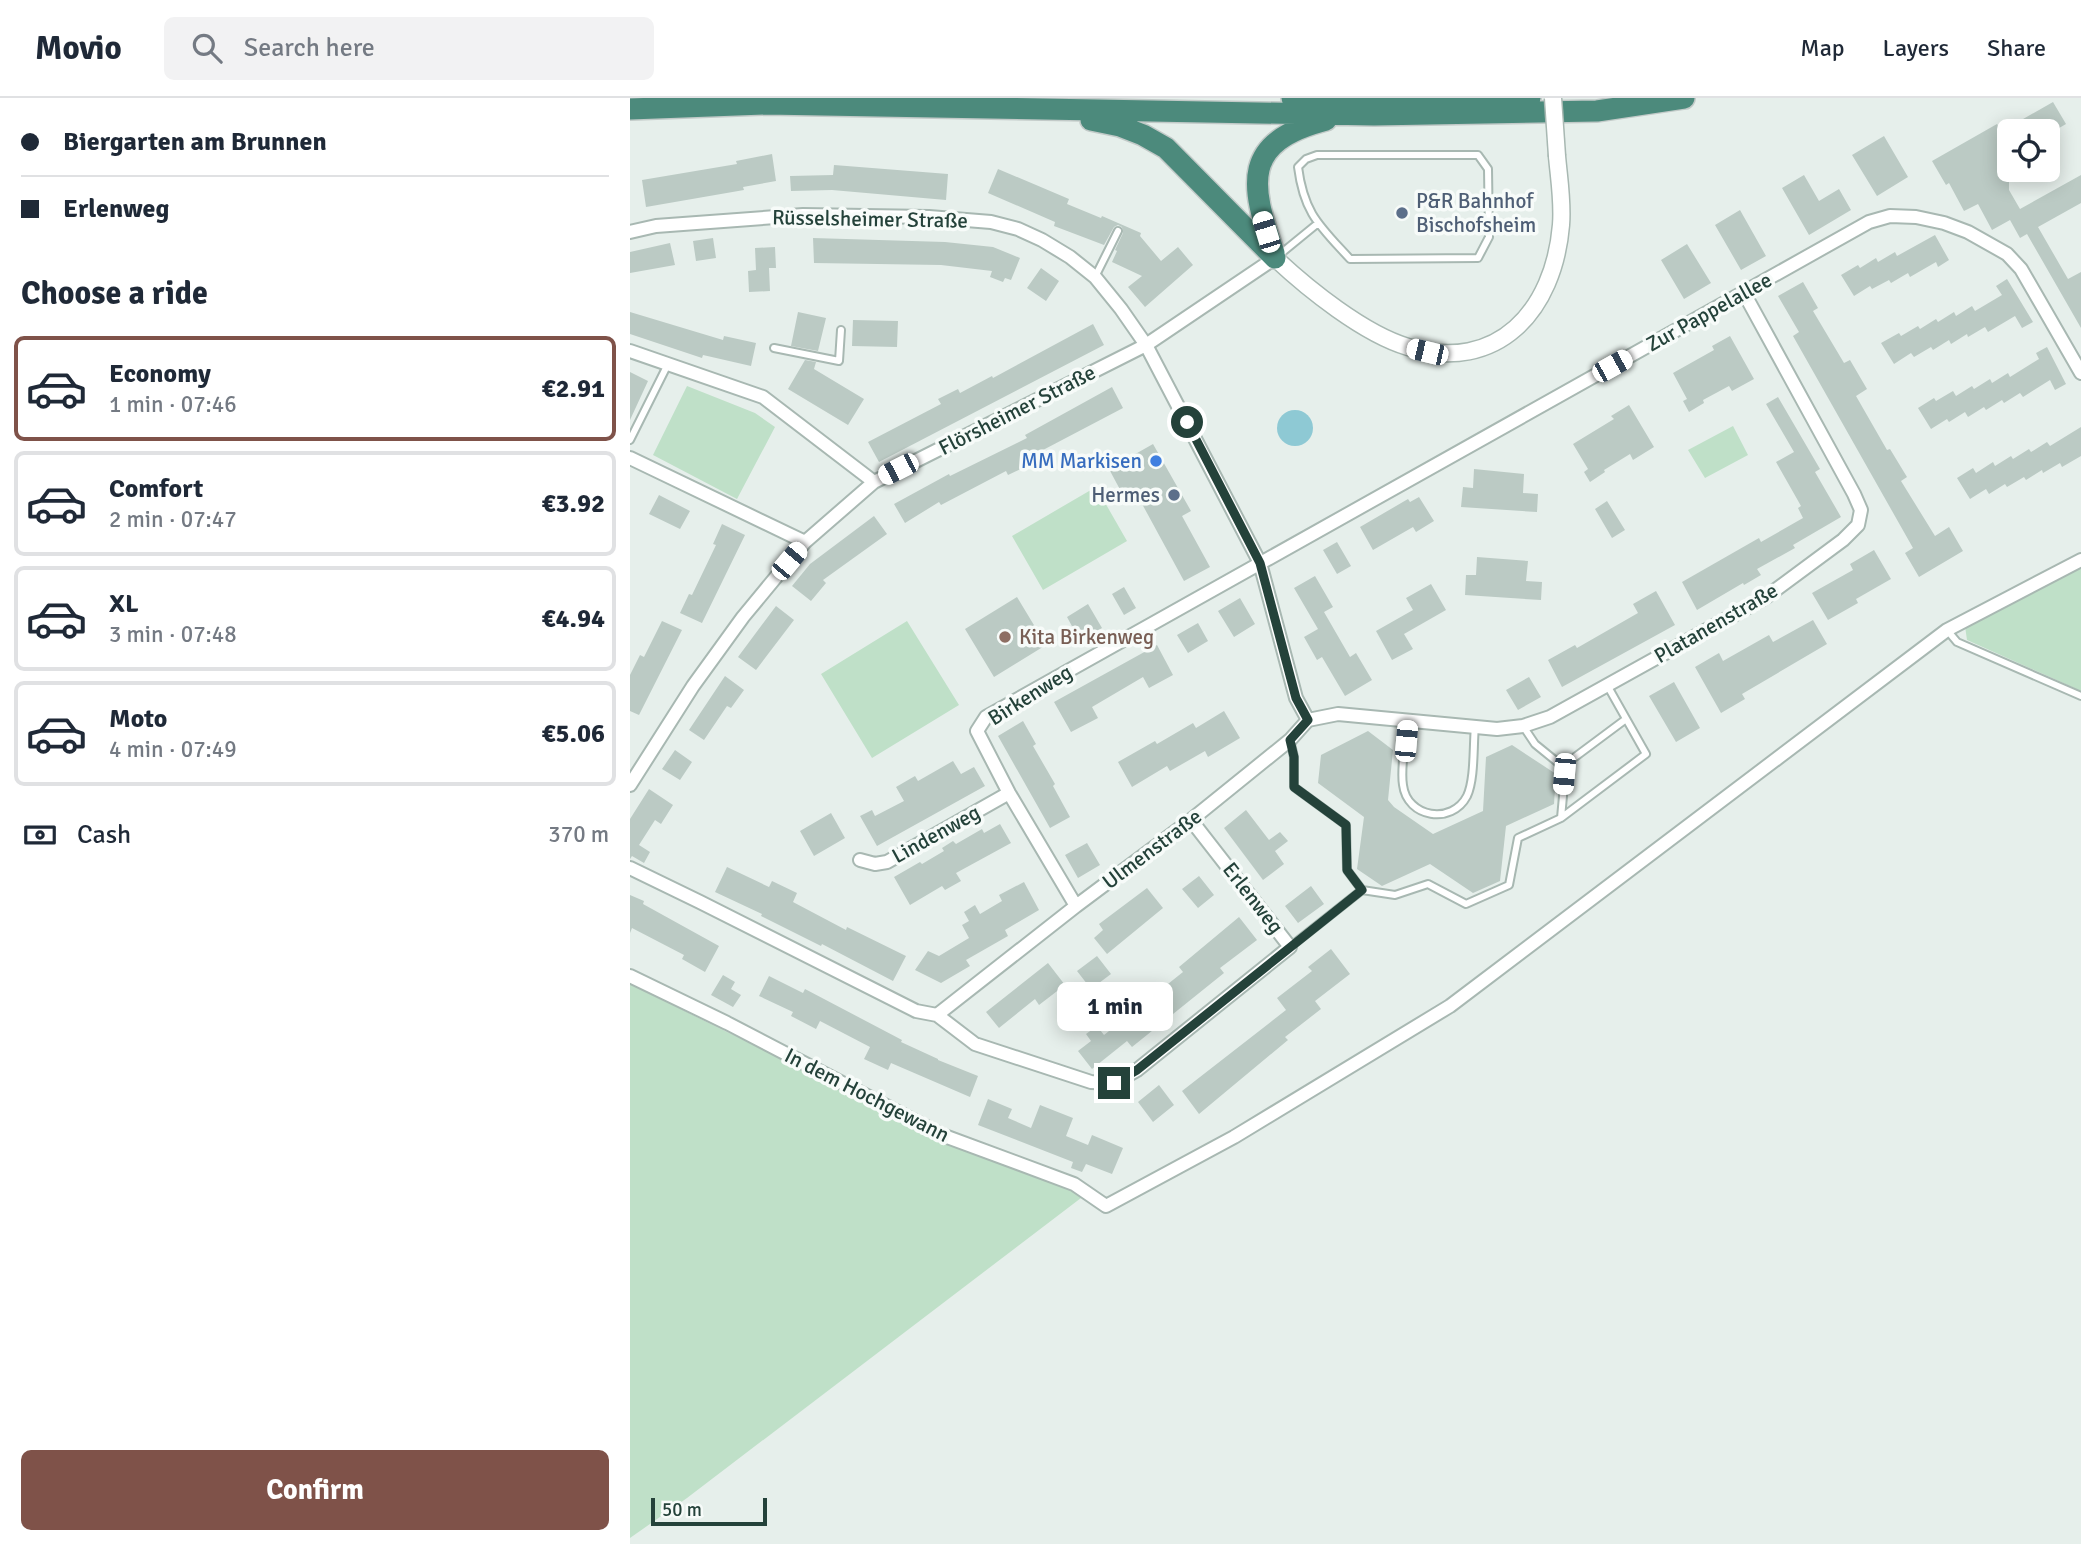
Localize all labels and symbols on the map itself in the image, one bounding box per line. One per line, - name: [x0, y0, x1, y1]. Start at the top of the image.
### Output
- place label: P&R Bahnhof Bischofsheim: [1416, 188, 1536, 238]
- street label: Rüsselsheimer Straße: [772, 204, 968, 234]
- marker: P&R Bahnhof Bischofsheim: [1394, 205, 1410, 221]
- car: [1250, 209, 1283, 255]
- street label: Zur Pappelallee: [1642, 267, 1776, 357]
- car: [1405, 337, 1450, 367]
- car: [1589, 347, 1636, 385]
- street label: Flörsheimer Straße: [934, 359, 1100, 461]
- route start: [1171, 406, 1203, 438]
- place label: MM Markisen: [1021, 448, 1142, 474]
- car: [875, 450, 922, 488]
- marker: MM Markisen: [1148, 453, 1164, 469]
- place label: Hermes: [1091, 482, 1160, 508]
- marker: Hermes: [1166, 487, 1182, 503]
- car: [768, 538, 811, 584]
- street label: Platanenstraße: [1650, 577, 1782, 669]
- place label: Kita Birkenweg: [1019, 624, 1154, 650]
- marker: Kita Birkenweg: [997, 629, 1013, 645]
- street label: Birkenweg: [983, 659, 1077, 731]
- car: [1394, 719, 1419, 763]
- car: [1552, 752, 1577, 796]
- street label: Lindenweg: [887, 799, 985, 869]
- street label: Ulmenstraße: [1097, 803, 1207, 895]
- street label: Erlenweg: [1217, 857, 1289, 939]
- callout: 1 min: [1056, 982, 1172, 1030]
- street label: In dem Hochgewann: [780, 1042, 954, 1148]
- route end: [1098, 1067, 1130, 1099]
- scale bar: [651, 1495, 766, 1527]

